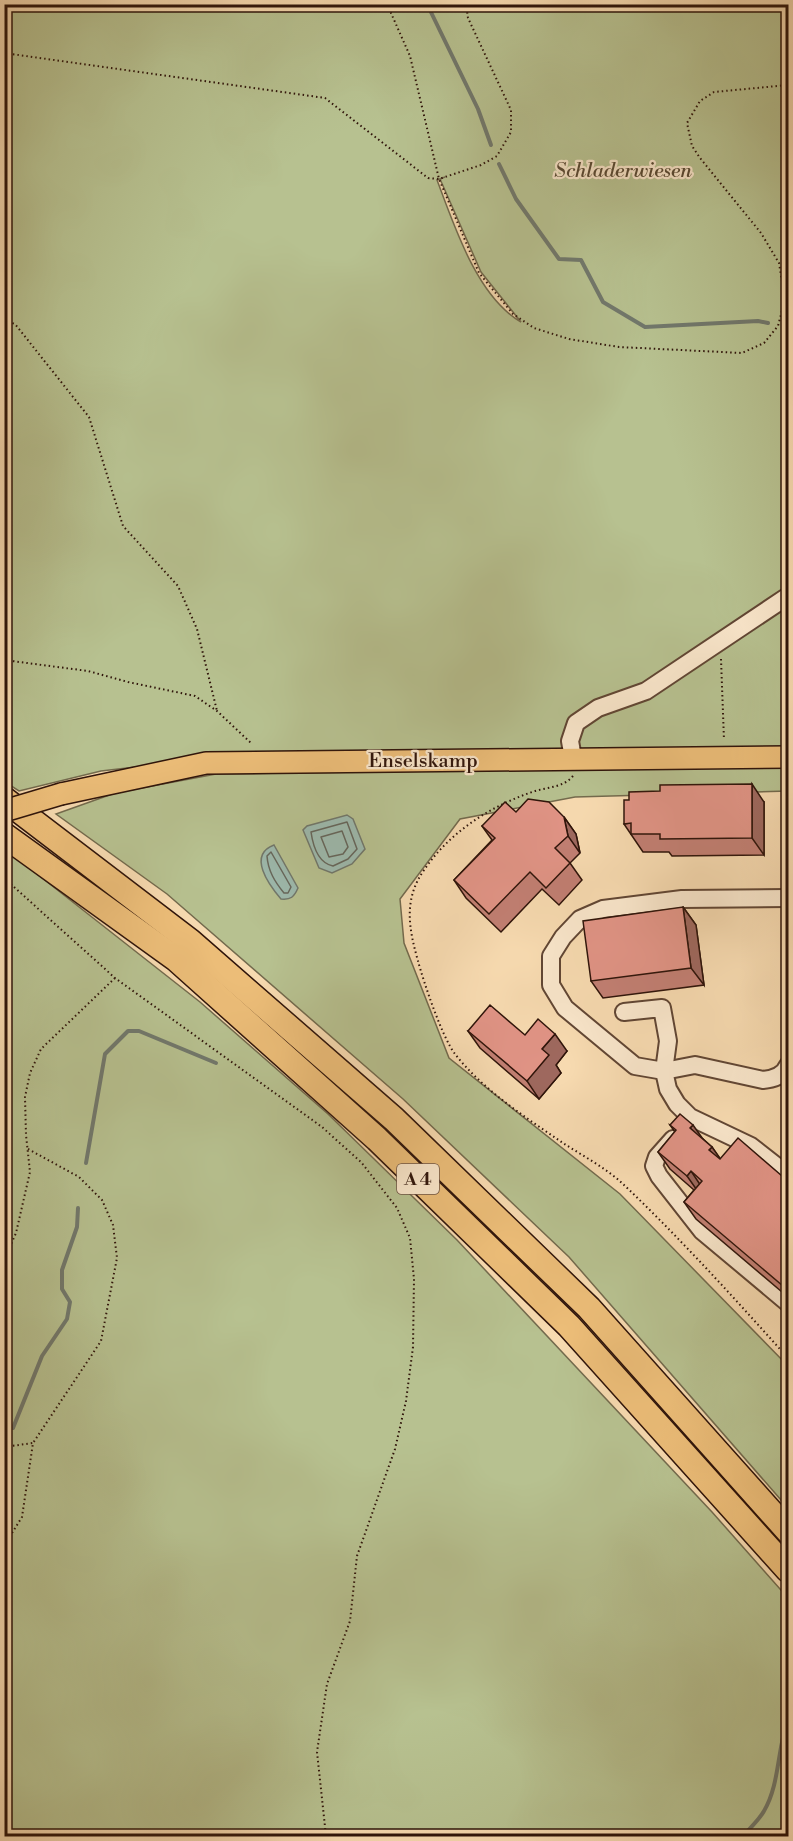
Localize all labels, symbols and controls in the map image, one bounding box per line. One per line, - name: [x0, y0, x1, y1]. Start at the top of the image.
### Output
- park label: Schladerwiesen: [554, 159, 692, 184]
- street label: Enselskamp: [368, 749, 478, 774]
- road number: A 4: [397, 1164, 439, 1194]

